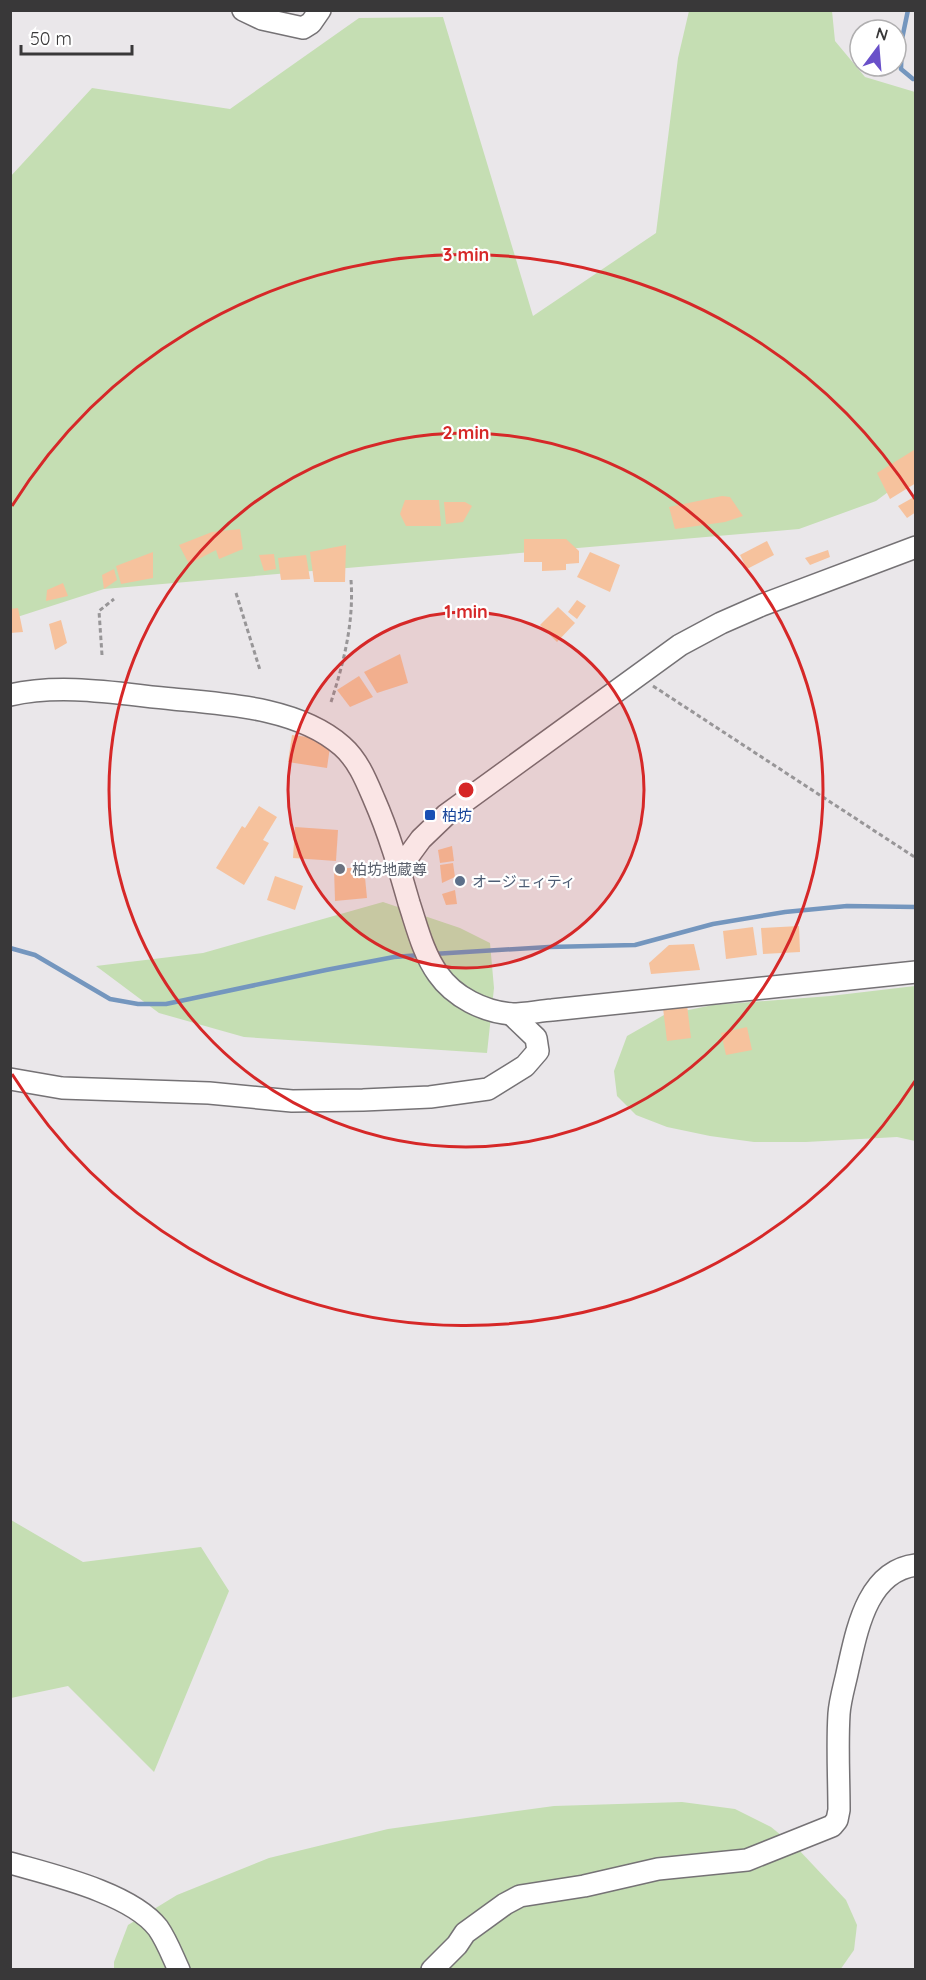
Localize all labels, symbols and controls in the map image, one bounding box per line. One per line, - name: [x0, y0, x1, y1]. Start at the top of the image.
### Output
- scale bar: [21, 18, 132, 56]
- north arrow: [848, 18, 908, 78]
- text: N: [874, 22, 891, 45]
- text: 50 m: [30, 27, 72, 50]
- text: 3 min: [443, 243, 489, 266]
- text: 2 min: [443, 421, 489, 444]
- text: 1 min: [444, 600, 488, 623]
- centre of rings: [456, 780, 476, 800]
- place label: 柏坊: [442, 806, 472, 825]
- marker: 柏坊: [423, 808, 437, 822]
- place label: 柏坊地蔵尊: [352, 860, 427, 879]
- marker: 柏坊地蔵尊: [333, 862, 347, 876]
- place label: オージェィティ: [472, 872, 576, 891]
- marker: オージェィティ: [453, 874, 467, 888]

